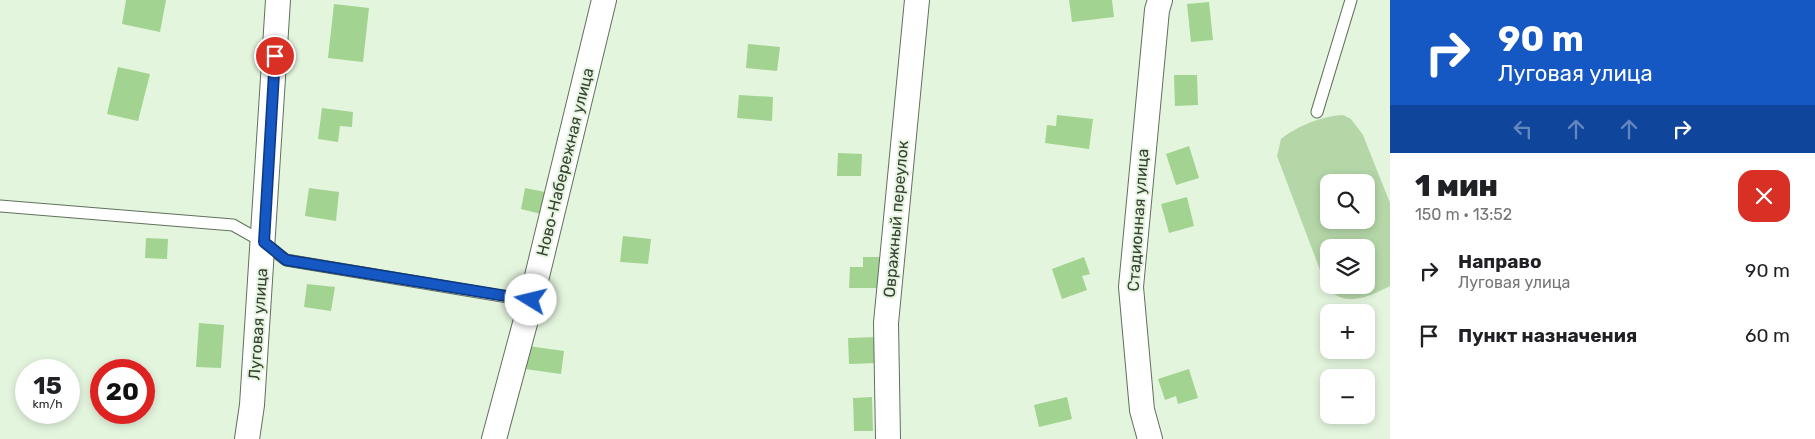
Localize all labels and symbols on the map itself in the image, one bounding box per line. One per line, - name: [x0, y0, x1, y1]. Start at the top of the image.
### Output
- pin: [254, 35, 296, 77]
- street label: Ново-Набережная улица: [532, 66, 598, 258]
- street label: Овражный переулок: [880, 139, 912, 298]
- street label: Стадионная улица: [1124, 148, 1152, 292]
- street label: Луговая улица: [245, 267, 271, 381]
- position arrow: [504, 273, 556, 325]
- speed limit sign: 20: [90, 359, 155, 424]

